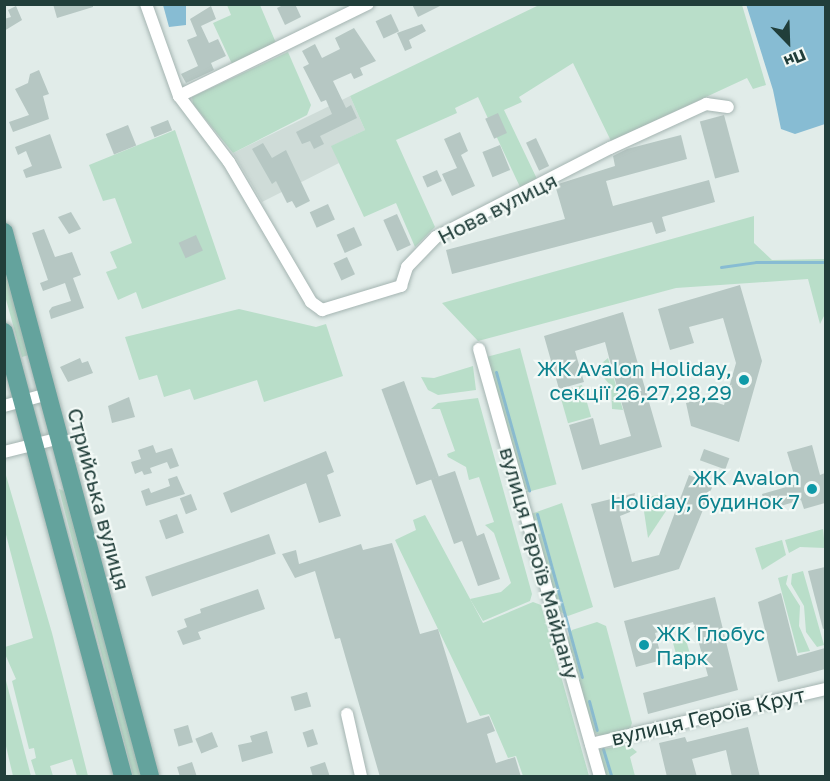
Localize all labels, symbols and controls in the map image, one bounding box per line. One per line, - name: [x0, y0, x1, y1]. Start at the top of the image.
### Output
- north arrow: [758, 12, 818, 72]
- text: Пн: [781, 45, 809, 72]
- street label: Нова вулиця: [433, 167, 561, 249]
- place label: ЖК Avalon Holiday, секції 26,27,28,29: [537, 355, 732, 405]
- marker: ЖК Avalon Holiday, секції 26,27,28,29: [737, 373, 751, 387]
- street label: Стрийська вулиця: [63, 405, 135, 593]
- street label: вулиця Героїв Майдану: [495, 444, 585, 682]
- place label: ЖК Avalon Holiday, будинок 7: [610, 464, 800, 514]
- marker: ЖК Avalon Holiday, будинок 7: [805, 482, 819, 496]
- place label: ЖК Глобус Парк: [656, 620, 765, 670]
- marker: ЖК Глобус Парк: [637, 638, 651, 652]
- street label: вулиця Героїв Крут: [609, 681, 807, 751]

